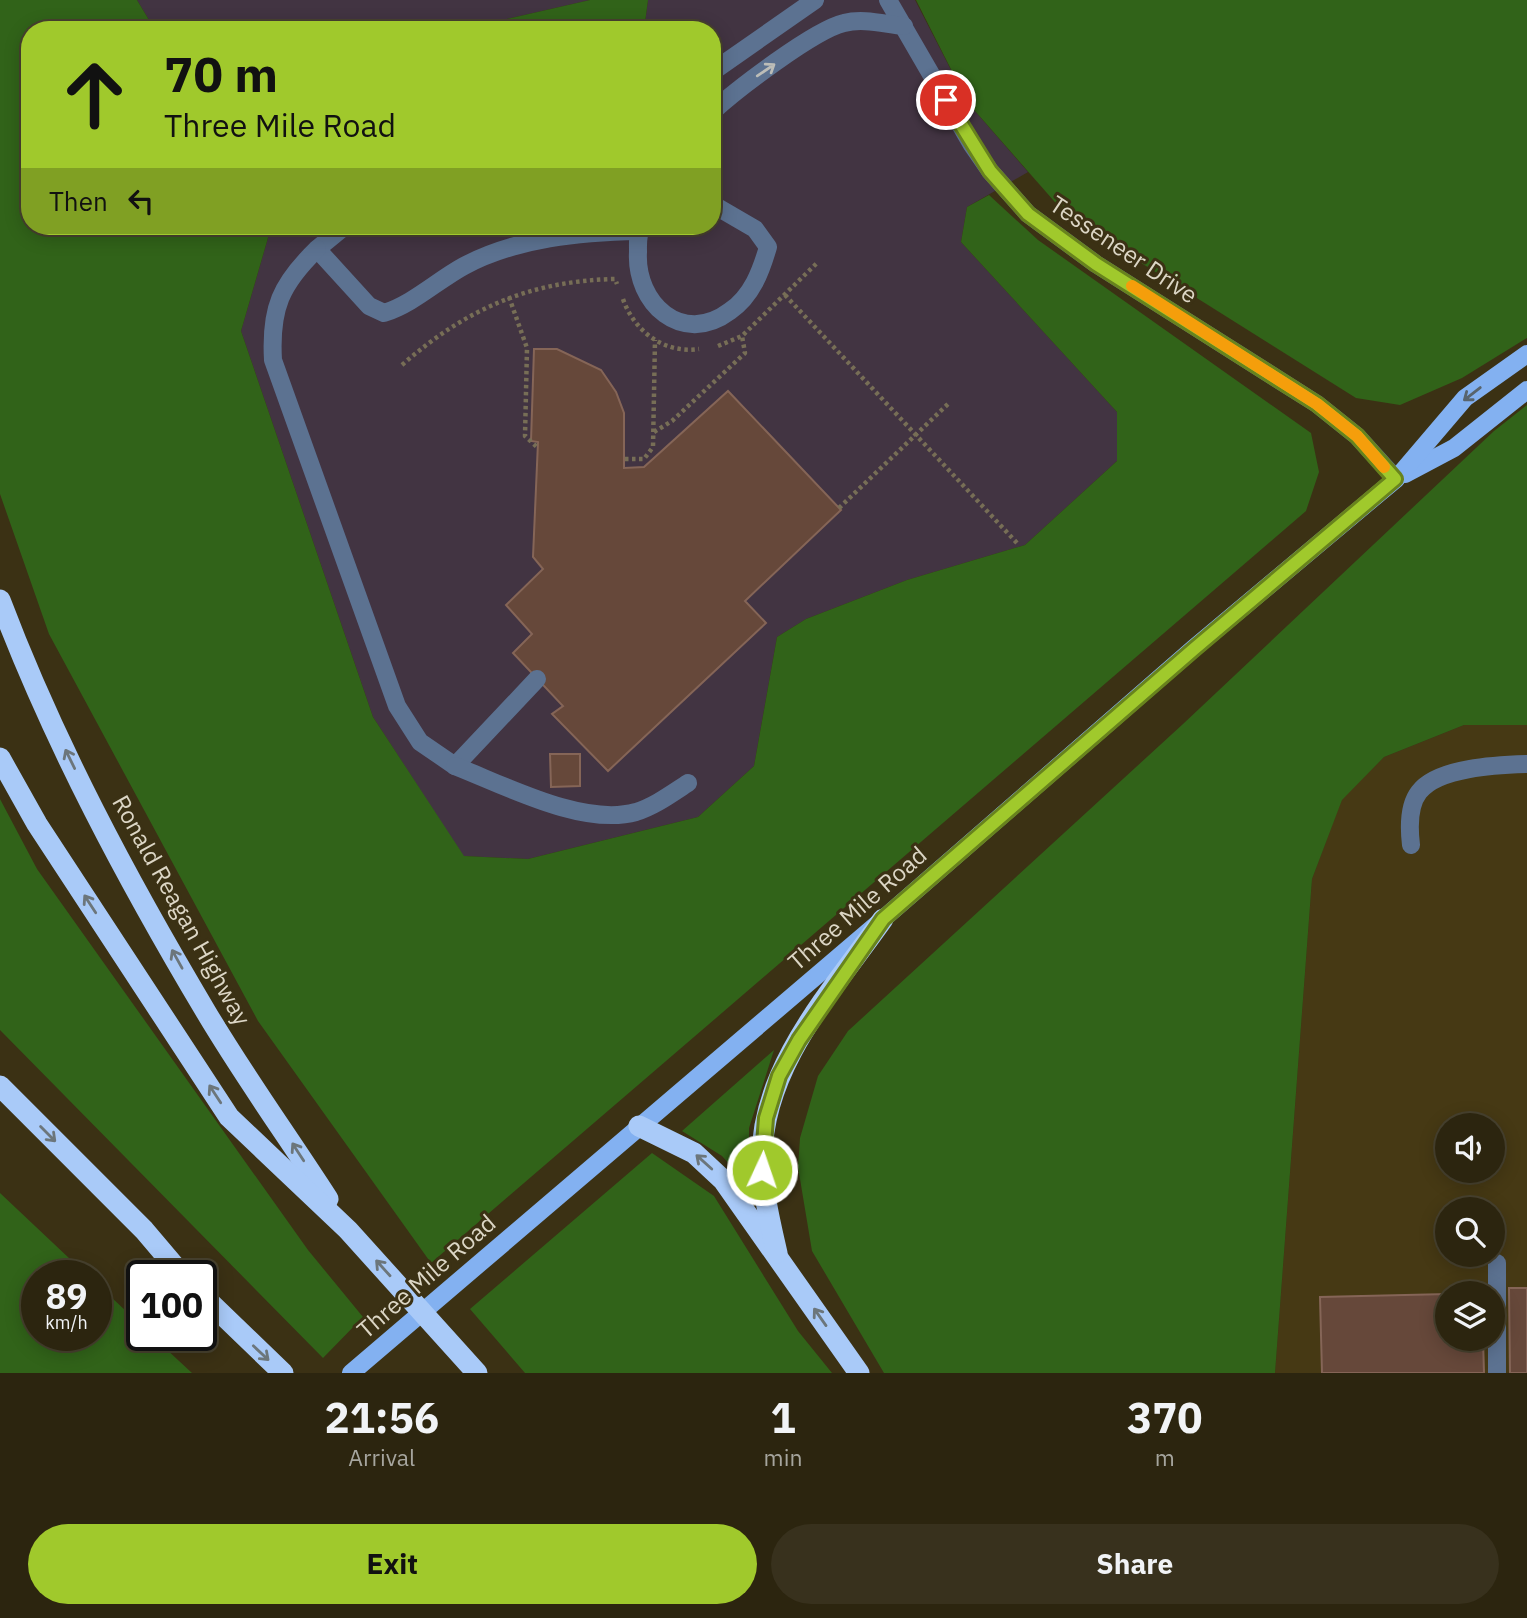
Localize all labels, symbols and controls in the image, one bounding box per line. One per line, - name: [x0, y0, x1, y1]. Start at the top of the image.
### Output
- text: 70 m: [164, 42, 278, 105]
- icon: ahead: [49, 49, 140, 140]
- one-way arrow: [756, 63, 775, 78]
- pin: [916, 70, 976, 130]
- icon: arrive: [927, 81, 965, 119]
- text: Three Mile Road: [164, 104, 396, 146]
- icon: left: [122, 182, 160, 220]
- text: Then: [49, 184, 108, 218]
- street label: Tesseneer Drive: [1044, 188, 1204, 310]
- one-way arrow: [1463, 387, 1481, 402]
- one-way arrow: [62, 749, 76, 770]
- street label: Ronald Reagan Highway: [105, 789, 259, 1031]
- street label: Three Mile Road: [781, 839, 933, 977]
- one-way arrow: [83, 895, 97, 914]
- one-way arrow: [170, 950, 184, 970]
- one-way arrow: [207, 1085, 221, 1105]
- map controls: [1435, 1113, 1505, 1351]
- button: sound: [1435, 1113, 1505, 1183]
- one-way arrow: [40, 1126, 57, 1143]
- position arrow: [725, 1133, 799, 1207]
- one-way arrow: [290, 1143, 305, 1162]
- one-way arrow: [695, 1154, 713, 1170]
- button: search: [1435, 1197, 1505, 1267]
- street label: Three Mile Road: [350, 1207, 502, 1345]
- one-way arrow: [375, 1259, 391, 1277]
- speed limit sign: 100: [126, 1260, 217, 1351]
- text: 89: [45, 1273, 88, 1319]
- button: layers: [1435, 1281, 1505, 1351]
- one-way arrow: [813, 1308, 827, 1327]
- text: km/h: [45, 1311, 88, 1334]
- one-way arrow: [252, 1344, 269, 1361]
- text: 21:56: [324, 1390, 439, 1445]
- text: 1: [770, 1390, 796, 1445]
- text: 370: [1127, 1390, 1203, 1445]
- text: Arrival: [348, 1442, 415, 1472]
- text: min: [764, 1442, 802, 1472]
- text: m: [1155, 1442, 1175, 1472]
- button: Exit: [28, 1524, 757, 1604]
- button: Share: [771, 1524, 1499, 1604]

